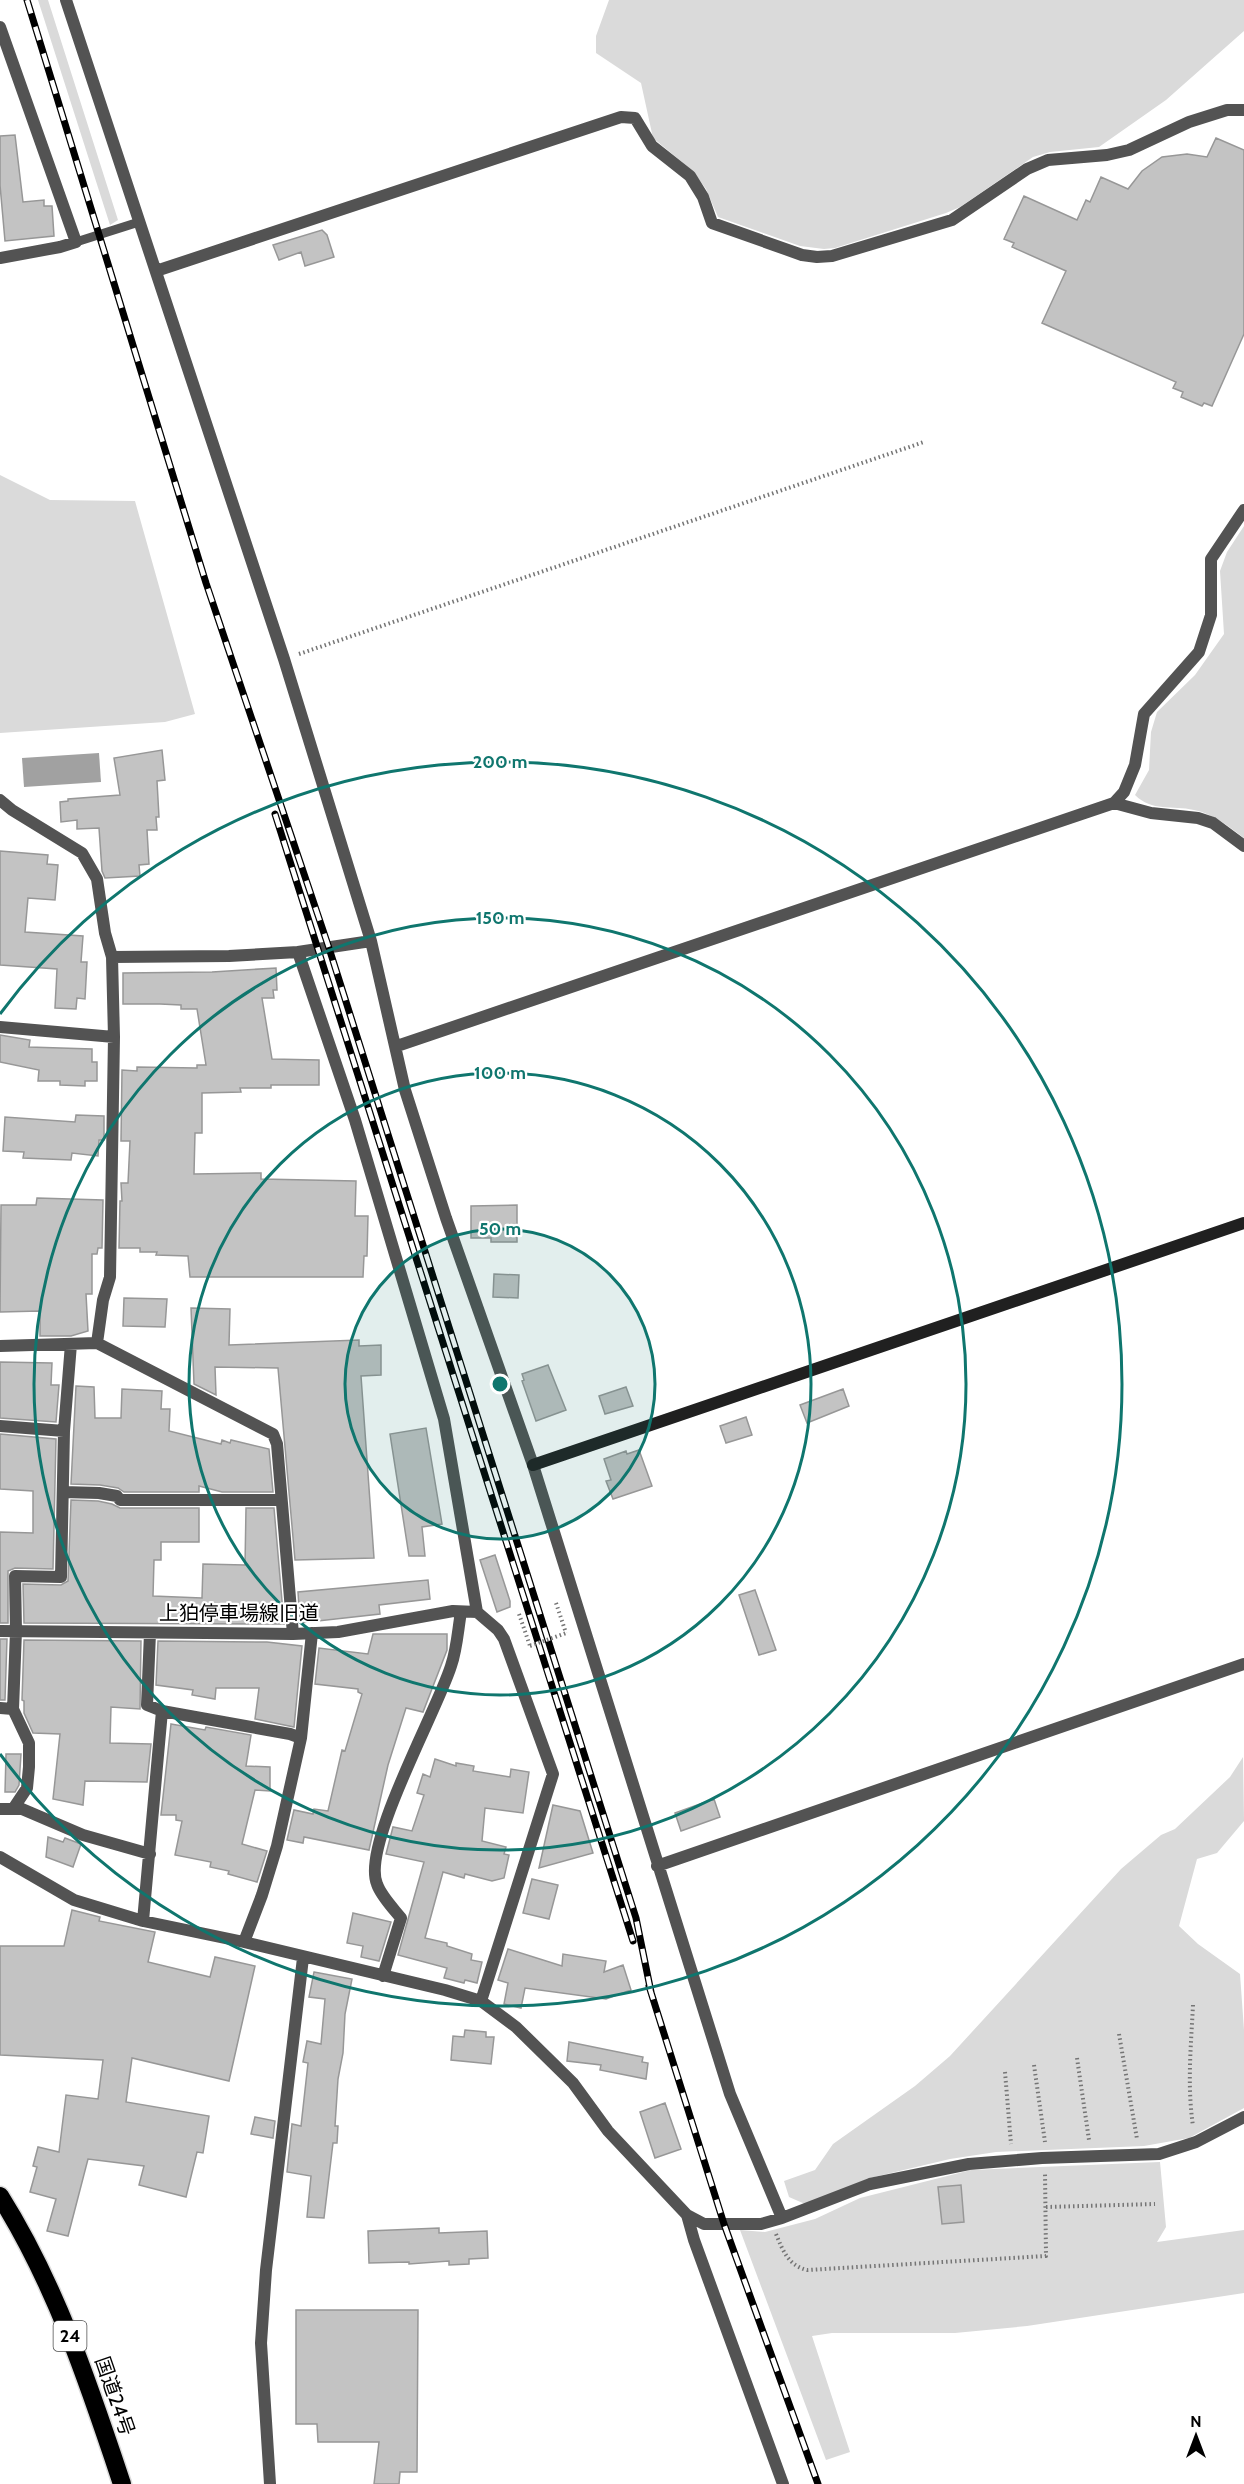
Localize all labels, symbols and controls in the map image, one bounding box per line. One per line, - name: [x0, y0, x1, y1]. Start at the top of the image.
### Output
- text: 200 m: [473, 751, 527, 773]
- text: 150 m: [476, 907, 524, 929]
- text: 100 m: [474, 1062, 526, 1084]
- text: 50 m: [479, 1218, 521, 1240]
- centre of rings: [490, 1374, 510, 1394]
- street label: 上狛停車場線旧道: [159, 1601, 319, 1625]
- road number: 24: [54, 2321, 86, 2351]
- street label: 国道24号: [90, 2353, 140, 2439]
- north arrow: [1166, 2406, 1226, 2466]
- text: N: [1190, 2412, 1202, 2431]

